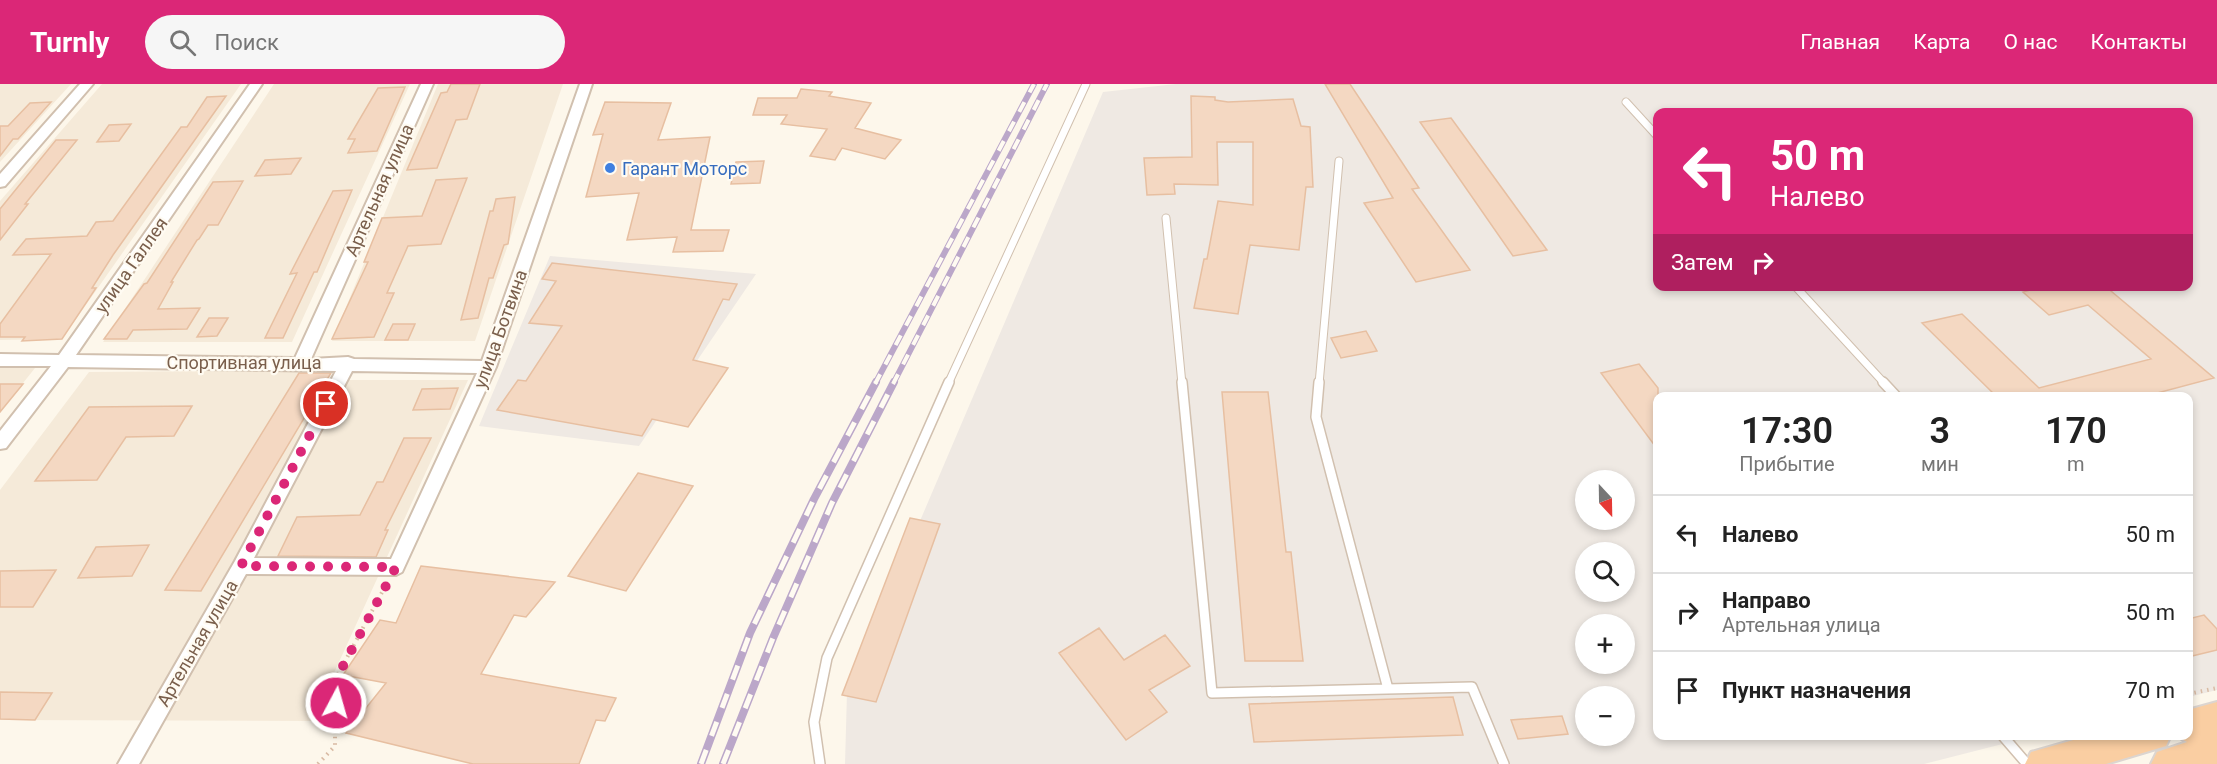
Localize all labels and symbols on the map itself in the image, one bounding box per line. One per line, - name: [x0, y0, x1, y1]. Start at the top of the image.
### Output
- street label: Артельная улица: [340, 121, 418, 259]
- place label: Гарант Моторс: [622, 158, 747, 179]
- marker: Гарант Моторс: [603, 161, 617, 175]
- street label: улица Галлея: [90, 213, 172, 317]
- street label: улица Ботвина: [469, 267, 531, 391]
- street label: Спортивная улица: [166, 352, 322, 373]
- pin: [300, 378, 351, 429]
- north arrow: [1575, 470, 1635, 530]
- street label: Артельная улица: [152, 576, 242, 710]
- position arrow: [304, 671, 368, 735]

